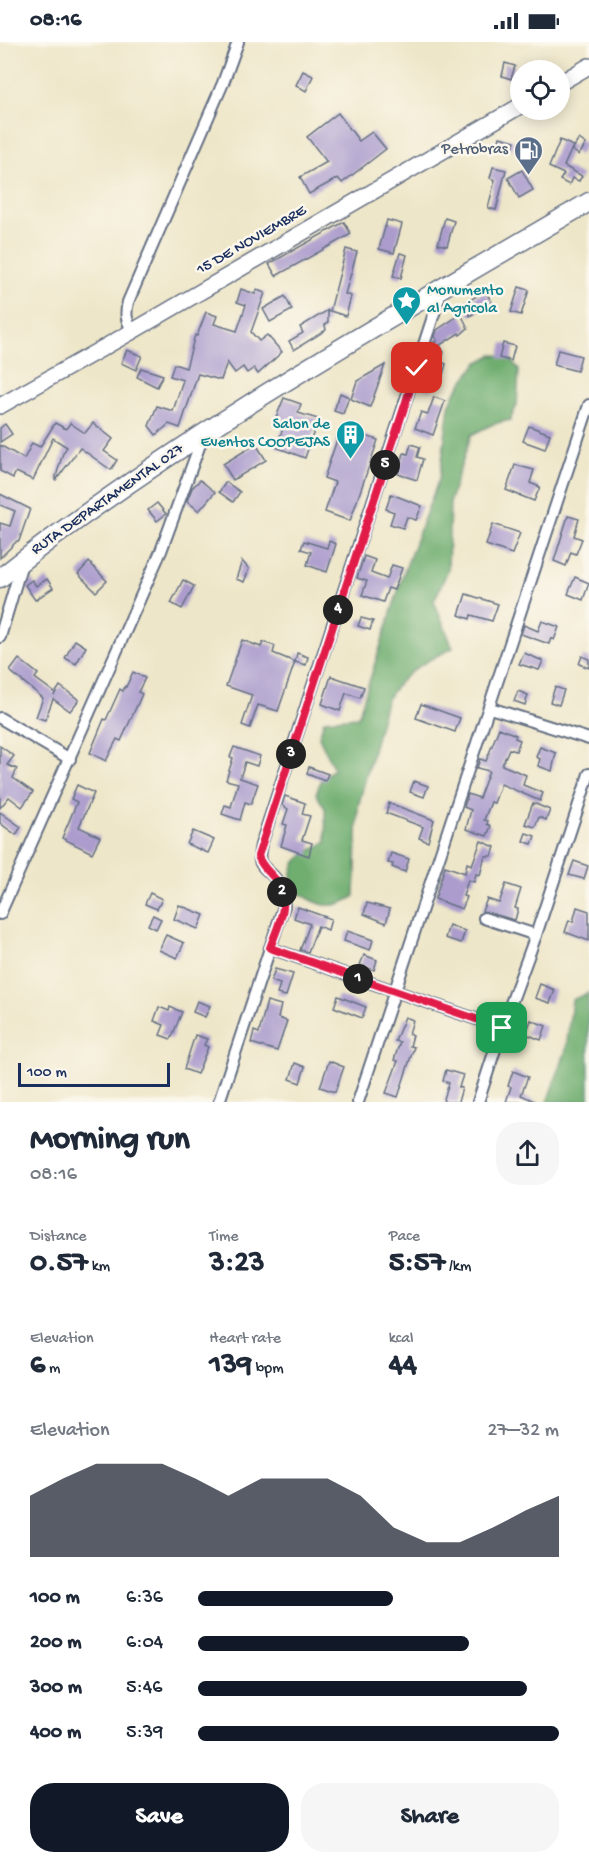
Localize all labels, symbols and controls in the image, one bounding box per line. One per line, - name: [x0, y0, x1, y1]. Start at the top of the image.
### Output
- text: 08:16: [30, 8, 82, 34]
- map controls: [510, 60, 570, 120]
- button: locate: [510, 60, 570, 120]
- fuel station icon: Petrobras: [513, 134, 545, 176]
- place label: Petrobras: [441, 141, 509, 160]
- street label: 15 DE NOVIEMBRE: [193, 201, 311, 281]
- place label: Monumento al Agricola: [427, 282, 504, 319]
- place icon: Monumento al Agricola: [390, 284, 422, 326]
- pin: [391, 342, 442, 393]
- icon: check: [400, 351, 433, 384]
- place label: Salon de Eventos COOPEJAS: [201, 416, 331, 453]
- building icon: Salon de Eventos COOPEJAS: [335, 418, 367, 460]
- street label: RUTA DEPARTAMENTAL 027: [28, 440, 188, 560]
- pin: 5: [370, 450, 400, 480]
- text: 5: [381, 455, 389, 474]
- pin: 4: [323, 595, 353, 625]
- text: 4: [334, 600, 342, 619]
- pin: 3: [276, 739, 306, 769]
- text: 3: [287, 744, 295, 763]
- pin: 2: [267, 877, 297, 907]
- text: 2: [278, 882, 286, 901]
- pin: 1: [343, 964, 373, 994]
- text: 1: [355, 969, 361, 988]
- pin: [476, 1002, 527, 1053]
- icon: arrive: [485, 1011, 518, 1044]
- scale bar: [18, 1060, 170, 1088]
- text: 100 m: [27, 1064, 67, 1083]
- text: Morning run: [30, 1122, 190, 1160]
- button: share: [496, 1122, 559, 1185]
- text: 08:16: [30, 1164, 77, 1187]
- text: Distance: [30, 1228, 87, 1247]
- text: Time: [209, 1228, 239, 1247]
- text: Pace: [389, 1228, 420, 1247]
- text: 0.57: [30, 1247, 88, 1282]
- text: 3:23: [209, 1247, 265, 1282]
- text: 5:57: [389, 1247, 445, 1282]
- text: km: [88, 1258, 110, 1277]
- text: /km: [445, 1258, 471, 1277]
- text: Elevation: [30, 1330, 94, 1349]
- text: Heart rate: [209, 1330, 281, 1349]
- text: kcal: [389, 1330, 414, 1349]
- text: 6: [30, 1349, 45, 1384]
- text: 139: [209, 1349, 252, 1384]
- text: 44: [389, 1349, 417, 1384]
- text: m: [45, 1360, 60, 1379]
- text: bpm: [252, 1360, 284, 1379]
- text: Elevation: [30, 1420, 110, 1443]
- text: 27–32 m: [487, 1420, 559, 1443]
- text: 100 m: [30, 1587, 80, 1610]
- text: 6:36: [126, 1587, 163, 1610]
- text: 200 m: [30, 1632, 81, 1655]
- text: 6:04: [126, 1632, 163, 1655]
- text: 300 m: [30, 1677, 82, 1700]
- text: 5:46: [126, 1677, 162, 1700]
- text: 400 m: [30, 1722, 81, 1745]
- text: 5:39: [126, 1722, 163, 1745]
- button: Save: [30, 1783, 289, 1852]
- button: Share: [301, 1783, 559, 1852]

